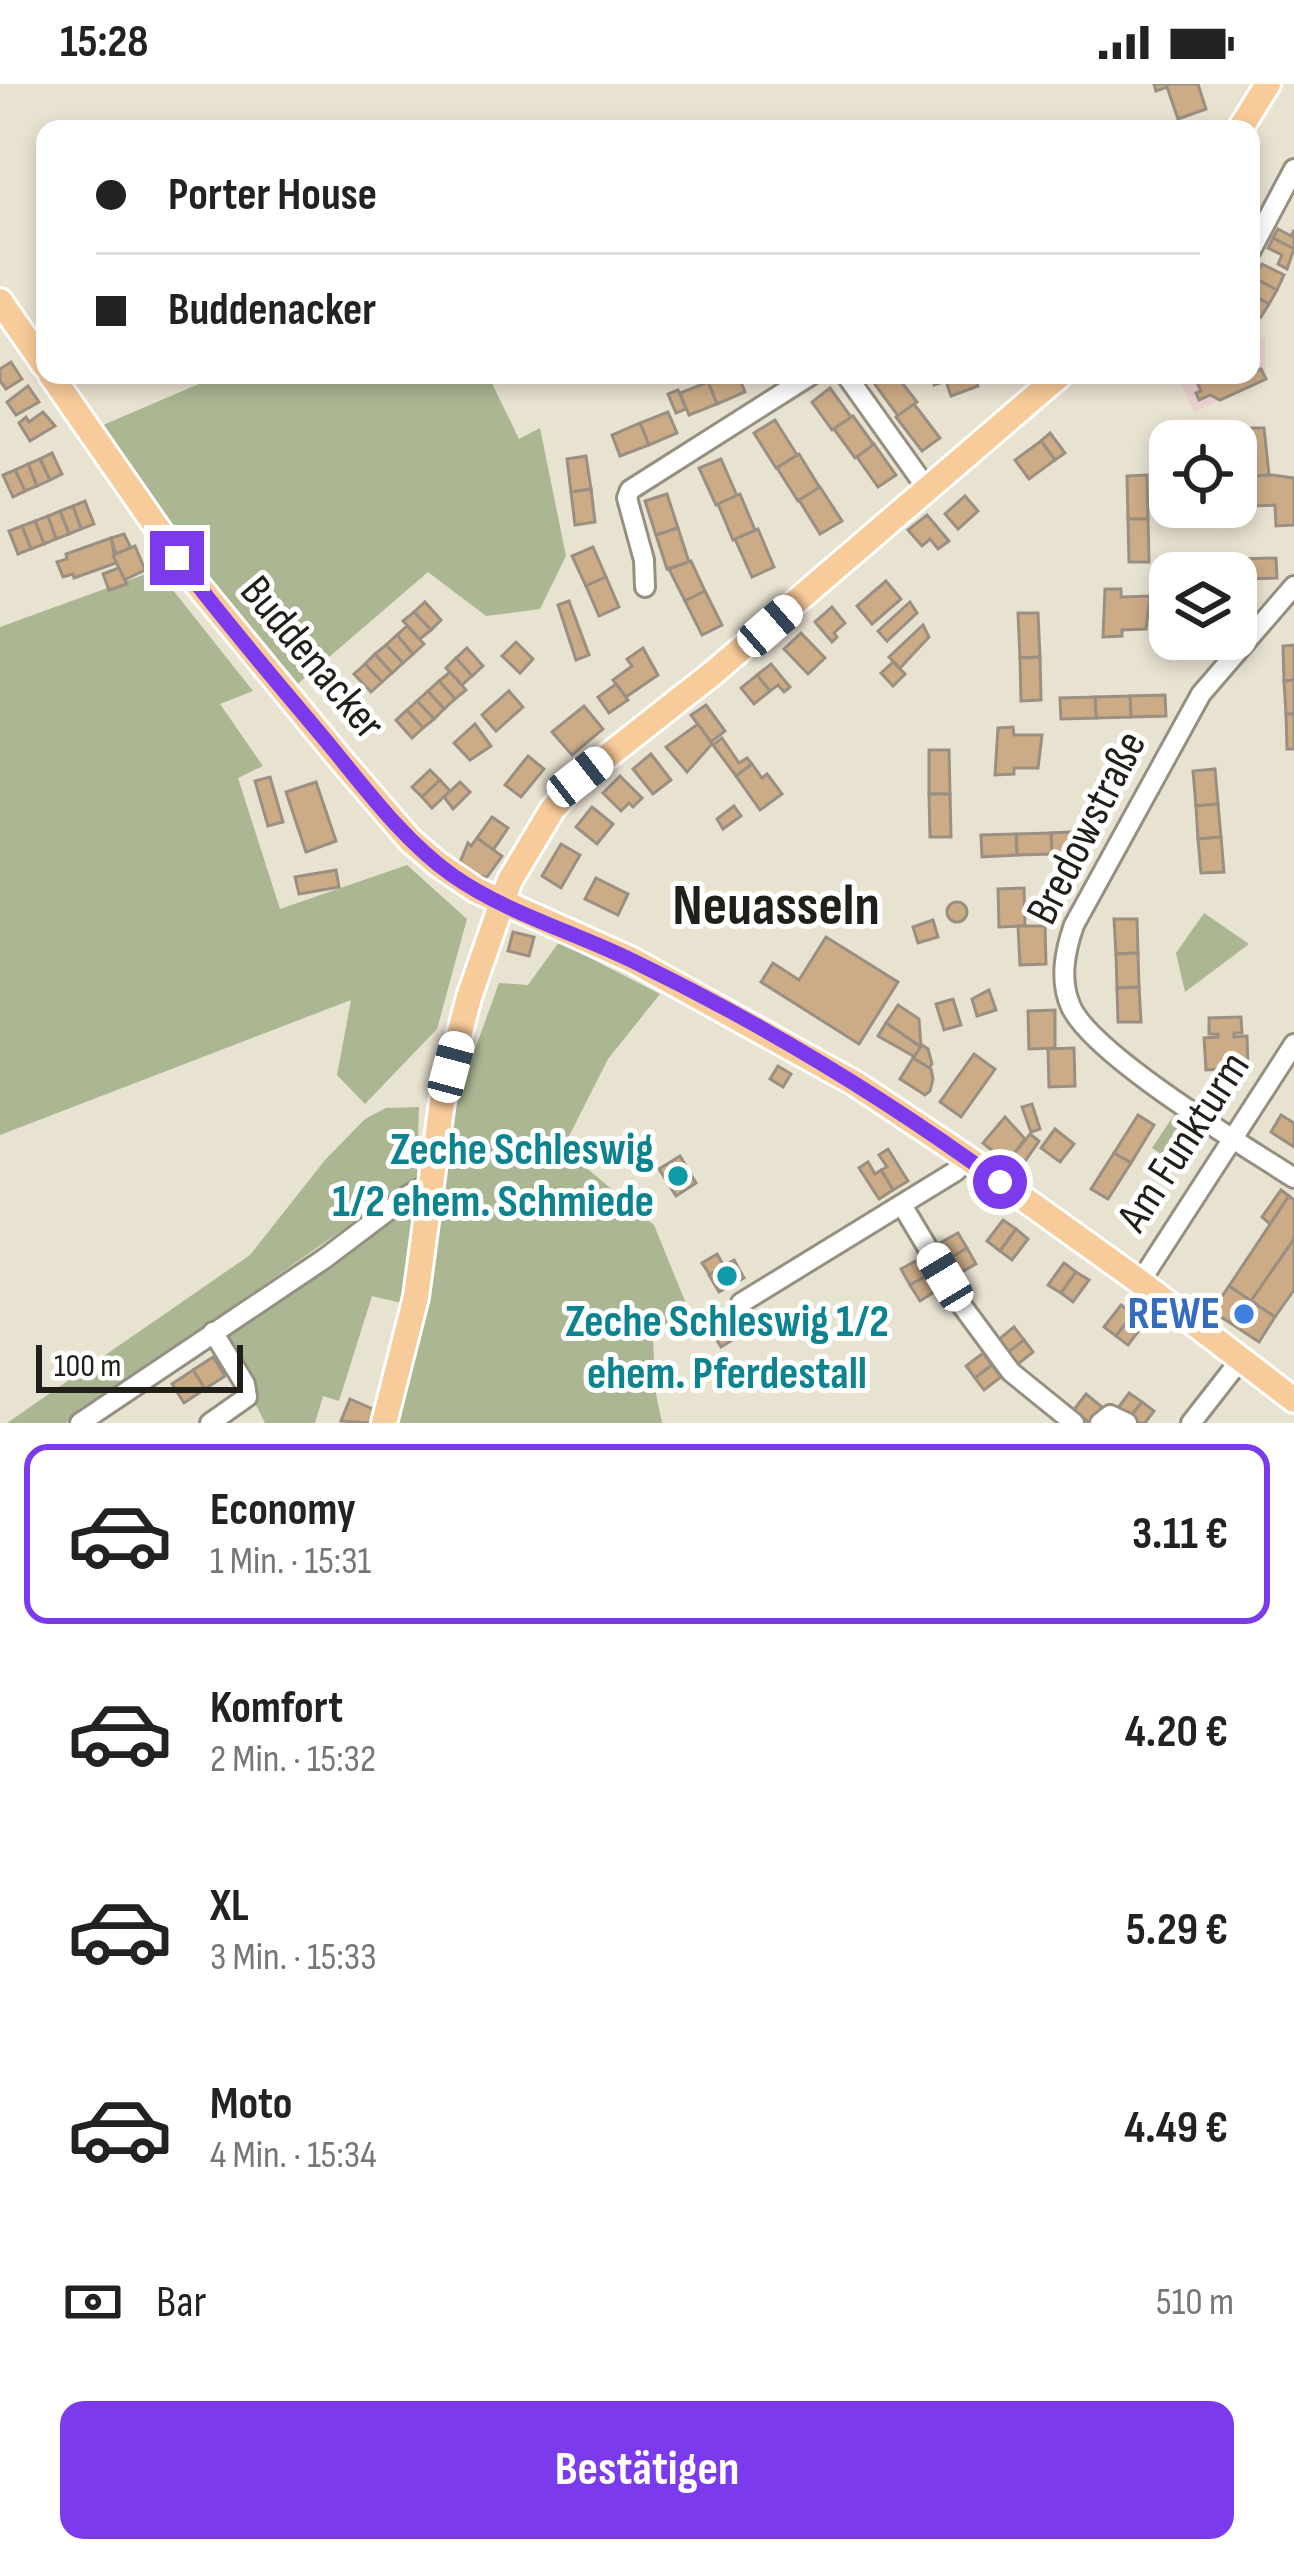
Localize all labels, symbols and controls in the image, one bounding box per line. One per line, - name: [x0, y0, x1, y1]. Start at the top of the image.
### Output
- text: 15:28: [60, 15, 148, 70]
- text: Porter House: [168, 168, 377, 223]
- text: Buddenacker: [168, 283, 376, 338]
- map controls: [1149, 420, 1257, 660]
- button: locate: [1149, 420, 1257, 528]
- route end: [150, 531, 204, 585]
- button: layers: [1149, 552, 1257, 660]
- street label: Buddenacker: [228, 565, 396, 751]
- car: [731, 589, 809, 663]
- street label: Bredowstraße: [1015, 722, 1159, 934]
- car: [541, 741, 619, 813]
- district label: Neuasseln: [672, 873, 880, 941]
- car: [424, 1028, 478, 1106]
- street label: Am Funkturm: [1105, 1042, 1262, 1243]
- place label: Zeche Schleswig 1/2 ehem. Schmiede: [332, 1123, 654, 1230]
- route start: [973, 1155, 1027, 1209]
- marker: Zeche Schleswig 1/2 ehem. Schmiede: [665, 1163, 691, 1189]
- car: [911, 1237, 979, 1317]
- marker: Zeche Schleswig 1/2 ehem. Pferdestall: [714, 1263, 740, 1289]
- place label: REWE: [1127, 1287, 1220, 1342]
- place label: Zeche Schleswig 1/2 ehem. Pferdestall: [565, 1295, 889, 1402]
- marker: REWE: [1231, 1301, 1257, 1327]
- scale bar: [36, 1339, 243, 1392]
- text: 100 m: [54, 1346, 121, 1386]
- icon: car: [66, 1480, 174, 1588]
- text: Economy: [210, 1483, 356, 1538]
- text: 3.11 €: [1132, 1507, 1228, 1562]
- text: 1 Min. · 15:31: [210, 1538, 371, 1585]
- icon: car: [66, 1678, 174, 1786]
- text: Komfort: [210, 1681, 343, 1736]
- text: 4.20 €: [1125, 1705, 1228, 1760]
- text: 2 Min. · 15:32: [210, 1736, 376, 1783]
- icon: car: [66, 1876, 174, 1984]
- text: XL: [210, 1879, 249, 1934]
- text: 5.29 €: [1126, 1903, 1228, 1958]
- text: 3 Min. · 15:33: [210, 1934, 377, 1981]
- icon: car: [66, 2074, 174, 2182]
- text: Moto: [210, 2077, 292, 2132]
- text: 4.49 €: [1124, 2101, 1228, 2156]
- text: 4 Min. · 15:34: [210, 2132, 377, 2179]
- icon: cash: [60, 2269, 126, 2335]
- text: Bar: [156, 2275, 206, 2330]
- text: 510 m: [1156, 2279, 1234, 2326]
- button: Bestätigen: [60, 2401, 1234, 2539]

